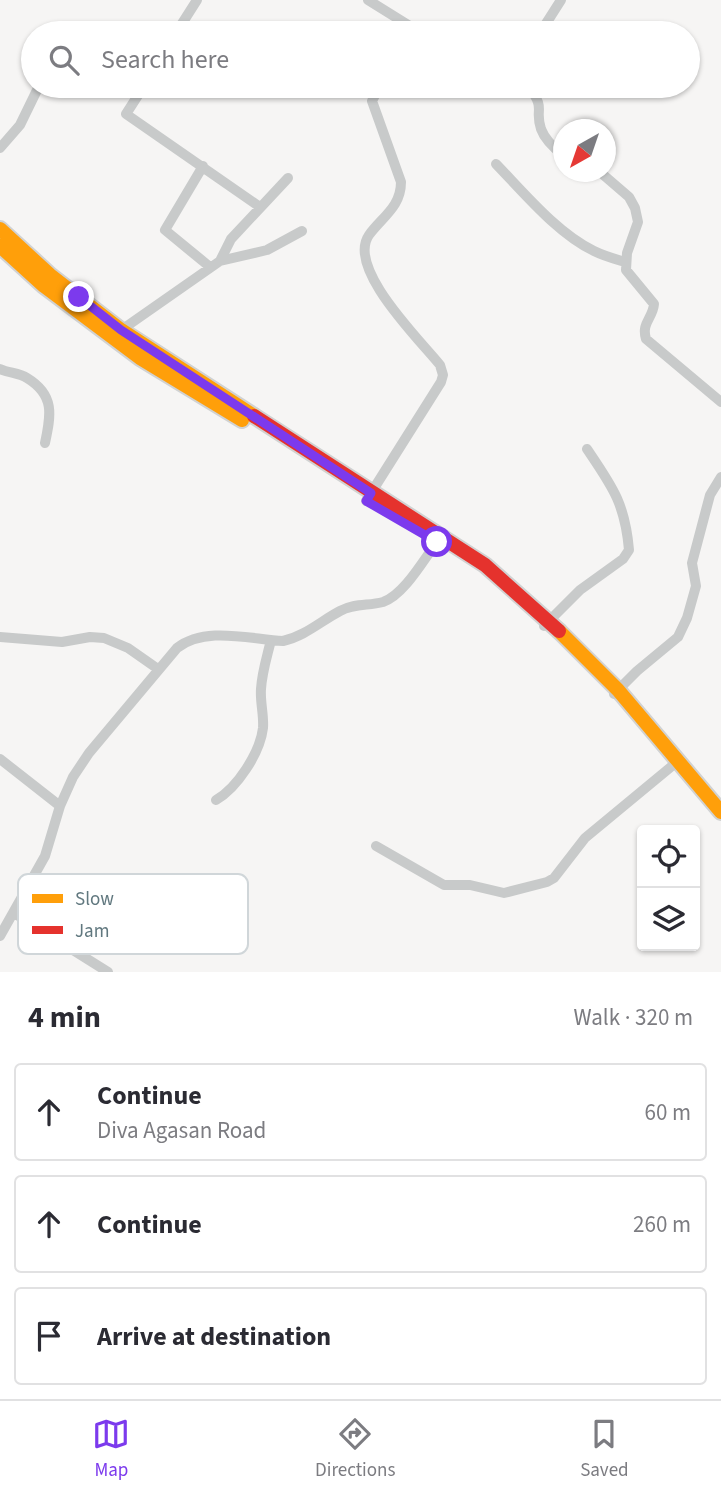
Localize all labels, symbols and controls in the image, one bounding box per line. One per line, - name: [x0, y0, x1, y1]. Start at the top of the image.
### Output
- search box: [21, 21, 700, 98]
- icon: search: [45, 41, 83, 79]
- text: Search here: [101, 41, 229, 78]
- north arrow: [553, 119, 616, 182]
- route end: [63, 281, 94, 312]
- route start: [421, 526, 452, 557]
- map controls: [637, 825, 700, 951]
- button: locate: [637, 825, 700, 888]
- legend: [18, 874, 248, 954]
- text: Slow: [75, 886, 114, 913]
- button: layers: [637, 888, 700, 951]
- text: Jam: [75, 918, 109, 945]
- text: 4 min: [28, 996, 101, 1039]
- text: Walk · 320 m: [574, 1001, 693, 1034]
- text: Continue: [97, 1077, 202, 1114]
- icon: ahead: [30, 1093, 68, 1131]
- text: 60 m: [644, 1096, 691, 1129]
- text: Diva Agasan Road: [97, 1114, 266, 1147]
- icon: ahead: [30, 1205, 68, 1243]
- text: Continue: [97, 1206, 202, 1243]
- text: 260 m: [633, 1208, 691, 1241]
- icon: arrive: [30, 1317, 68, 1355]
- text: Arrive at destination: [97, 1318, 331, 1355]
- tab: Map: [92, 1415, 130, 1484]
- tab: Directions: [315, 1415, 395, 1484]
- tab: Saved: [580, 1415, 629, 1484]

